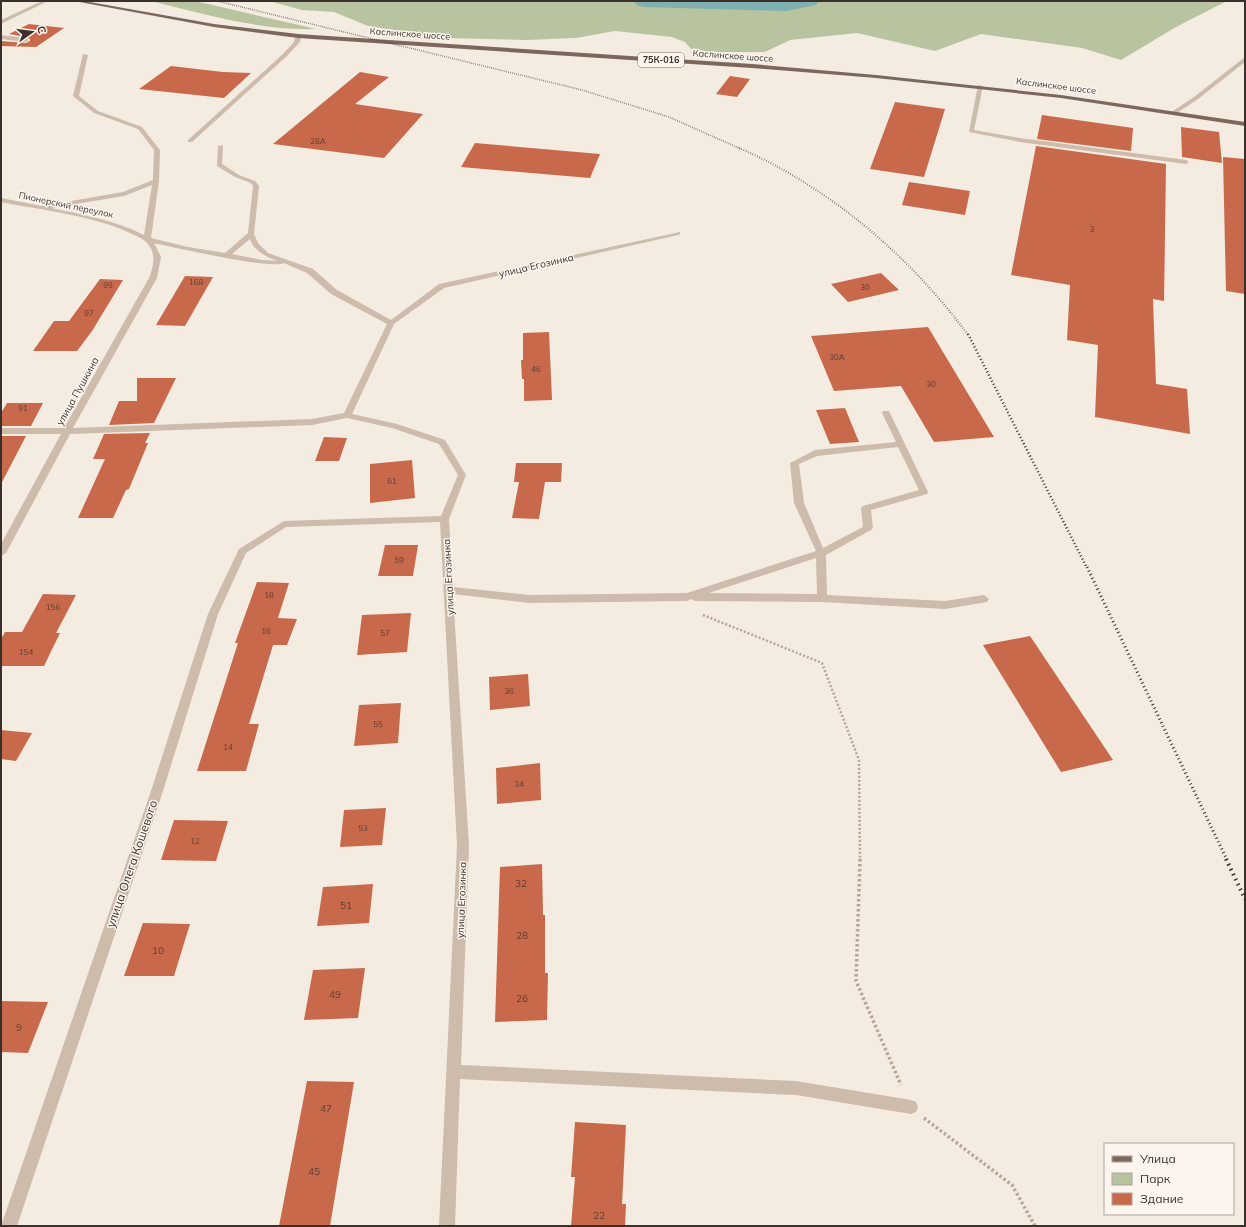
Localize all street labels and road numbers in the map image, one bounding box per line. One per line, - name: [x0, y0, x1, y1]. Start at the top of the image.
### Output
- street label: Каслинское шоссе: [369, 25, 451, 42]
- street label: Каслинское шоссе: [692, 47, 774, 64]
- road number: 75К-016: [638, 53, 684, 67]
- street label: Каслинское шоссе: [1015, 75, 1097, 96]
- street label: Пионерский переулок: [18, 189, 115, 221]
- street label: улица Егозинка: [497, 251, 575, 280]
- street label: улица Пушкина: [53, 355, 102, 428]
- street label: улица Егозинка: [440, 538, 457, 615]
- street label: улица Олега Кошевого: [103, 798, 160, 930]
- street label: улица Егозинка: [454, 862, 469, 938]

